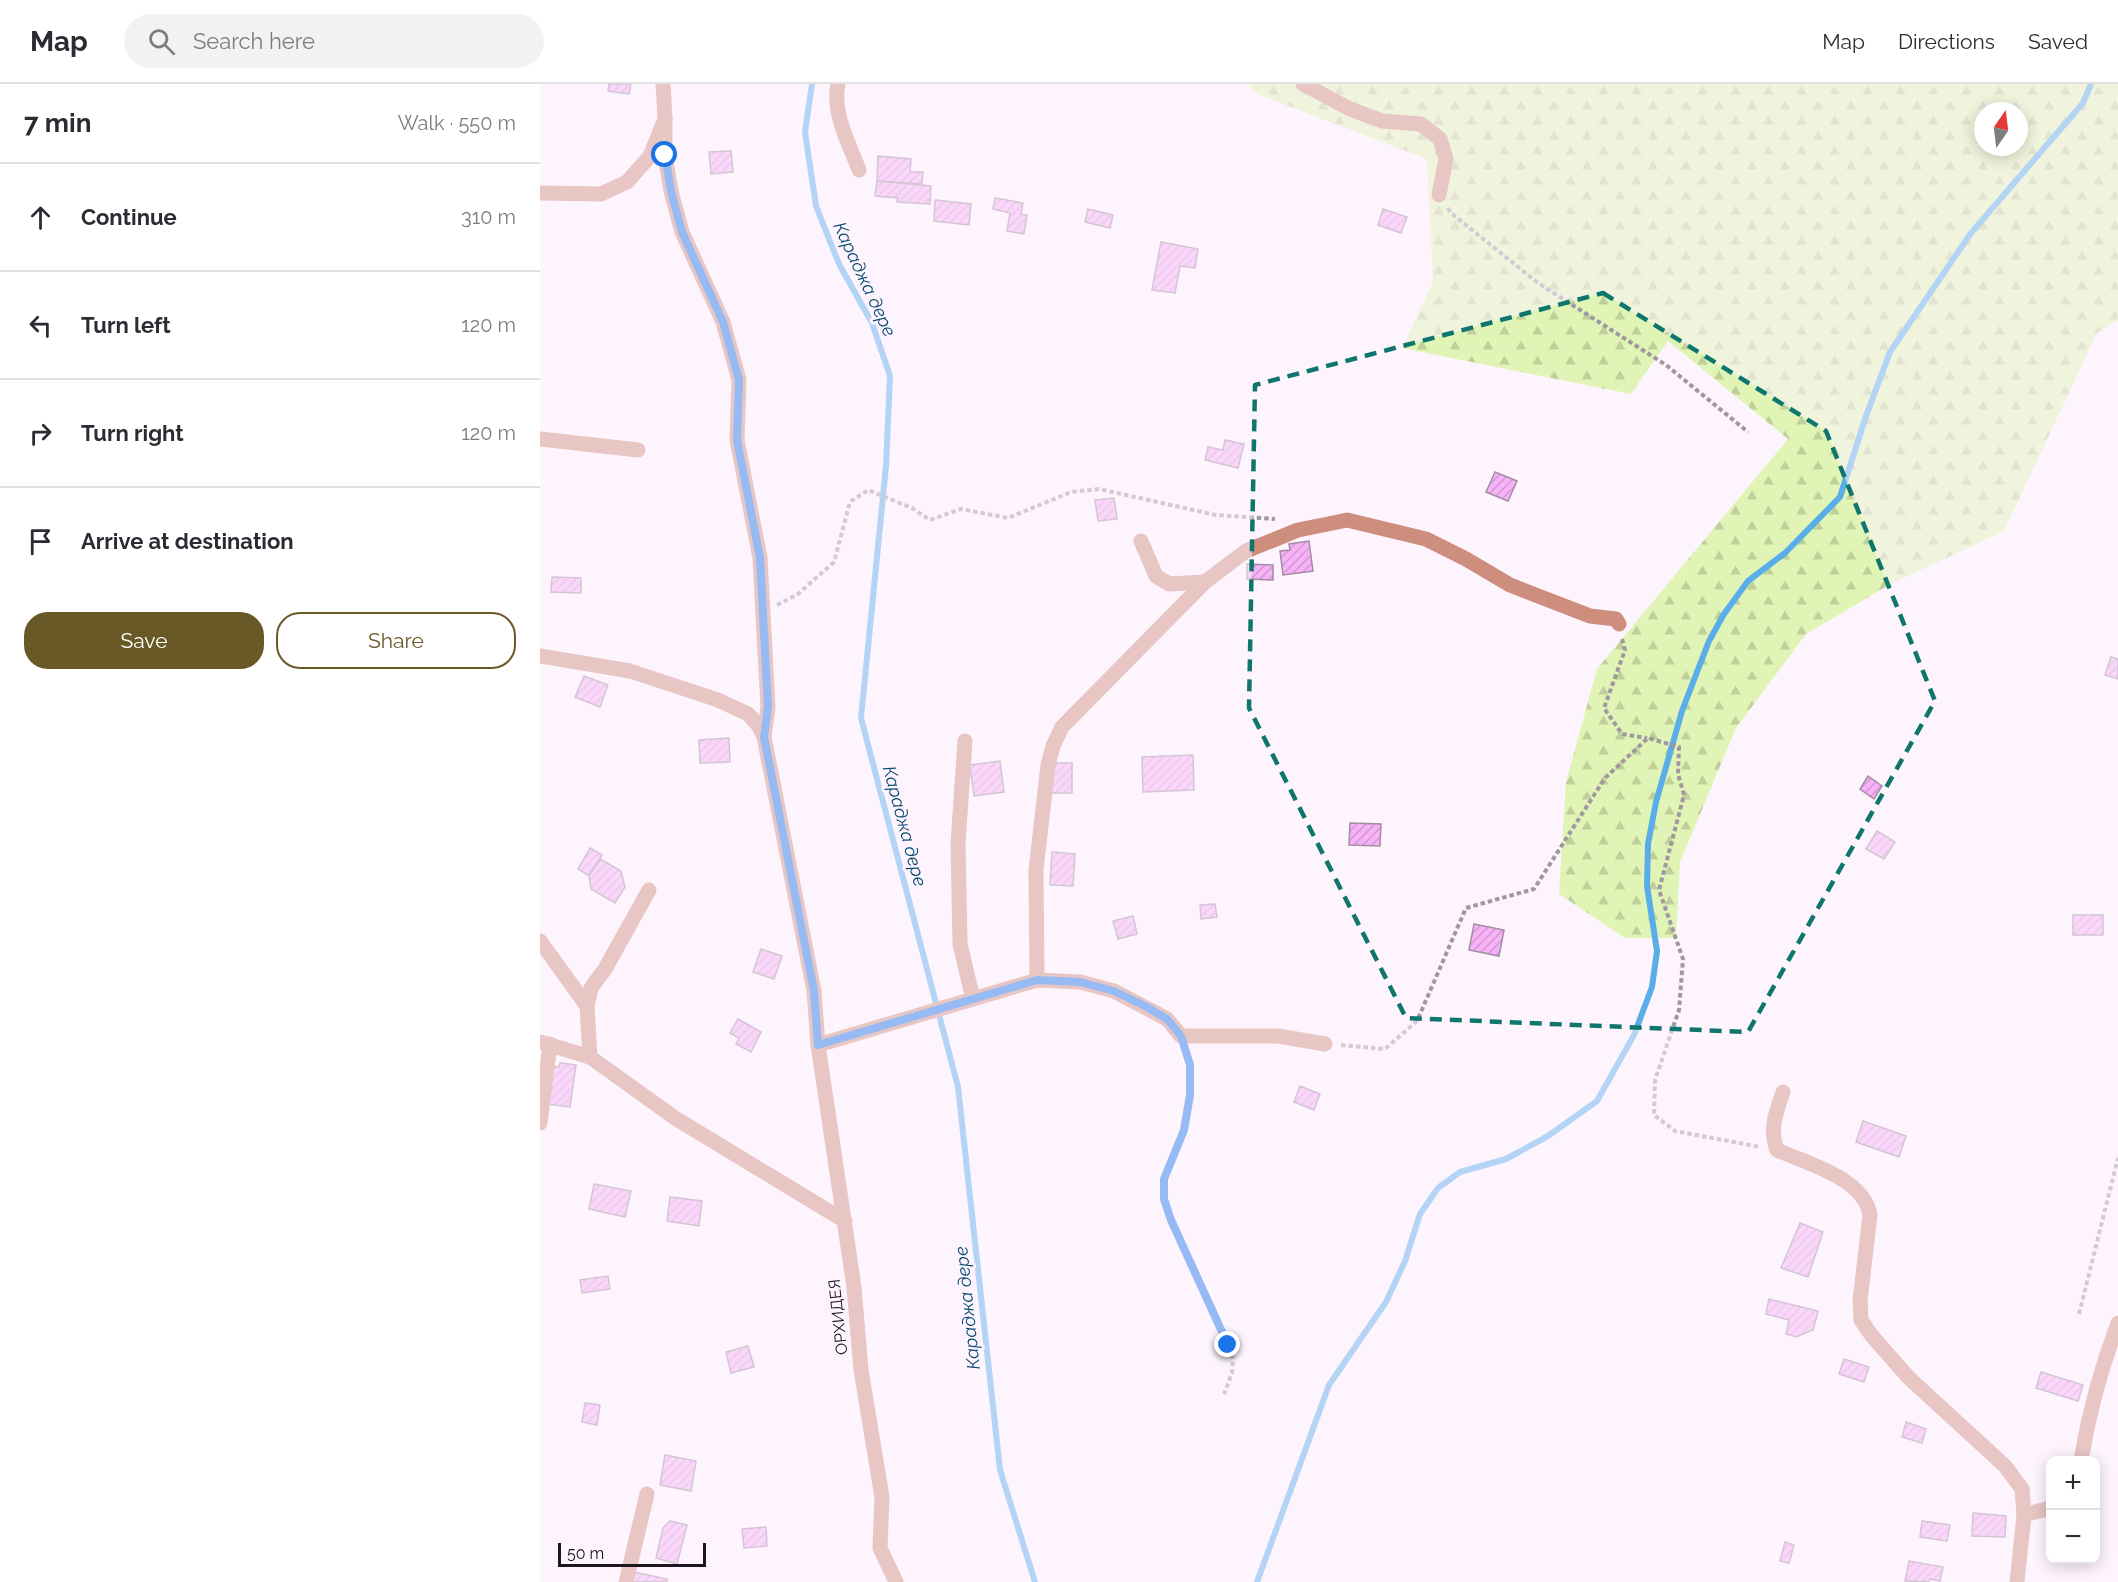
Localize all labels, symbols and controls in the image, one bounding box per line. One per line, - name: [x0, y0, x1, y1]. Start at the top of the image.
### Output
- search box: [124, 14, 544, 68]
- text: Map: [30, 25, 88, 58]
- icon: search: [145, 25, 178, 58]
- text: Search here: [193, 28, 315, 54]
- text: Map: [1822, 29, 1865, 54]
- text: Directions: [1898, 29, 1995, 54]
- text: Saved: [2028, 29, 2088, 54]
- north arrow: [1974, 102, 2028, 156]
- text: 7 min: [24, 108, 91, 138]
- text: Walk · 550 m: [398, 111, 516, 135]
- route start: [651, 141, 677, 167]
- icon: ahead: [24, 201, 57, 234]
- text: Continue: [81, 204, 177, 230]
- text: 310 m: [461, 205, 516, 229]
- water label: Караджа дере: [829, 218, 901, 340]
- icon: left: [24, 309, 57, 342]
- text: Turn left: [81, 312, 171, 338]
- text: 120 m: [461, 313, 516, 337]
- icon: right: [24, 417, 57, 450]
- text: Turn right: [81, 420, 184, 446]
- text: 120 m: [461, 421, 516, 445]
- icon: arrive: [24, 525, 57, 558]
- text: Arrive at destination: [81, 528, 294, 554]
- button: Save: [24, 612, 264, 669]
- button: Share: [276, 612, 516, 669]
- water label: Караджа дере: [879, 763, 931, 889]
- water label: Караджа дере: [950, 1245, 984, 1371]
- street label: ОРХИДЕЯ: [825, 1278, 851, 1356]
- route end: [1214, 1331, 1240, 1357]
- map controls: [2046, 1456, 2100, 1564]
- button: +: [2046, 1456, 2100, 1510]
- button: −: [2046, 1510, 2100, 1564]
- scale bar: [558, 1540, 706, 1568]
- text: 50 m: [567, 1544, 604, 1563]

